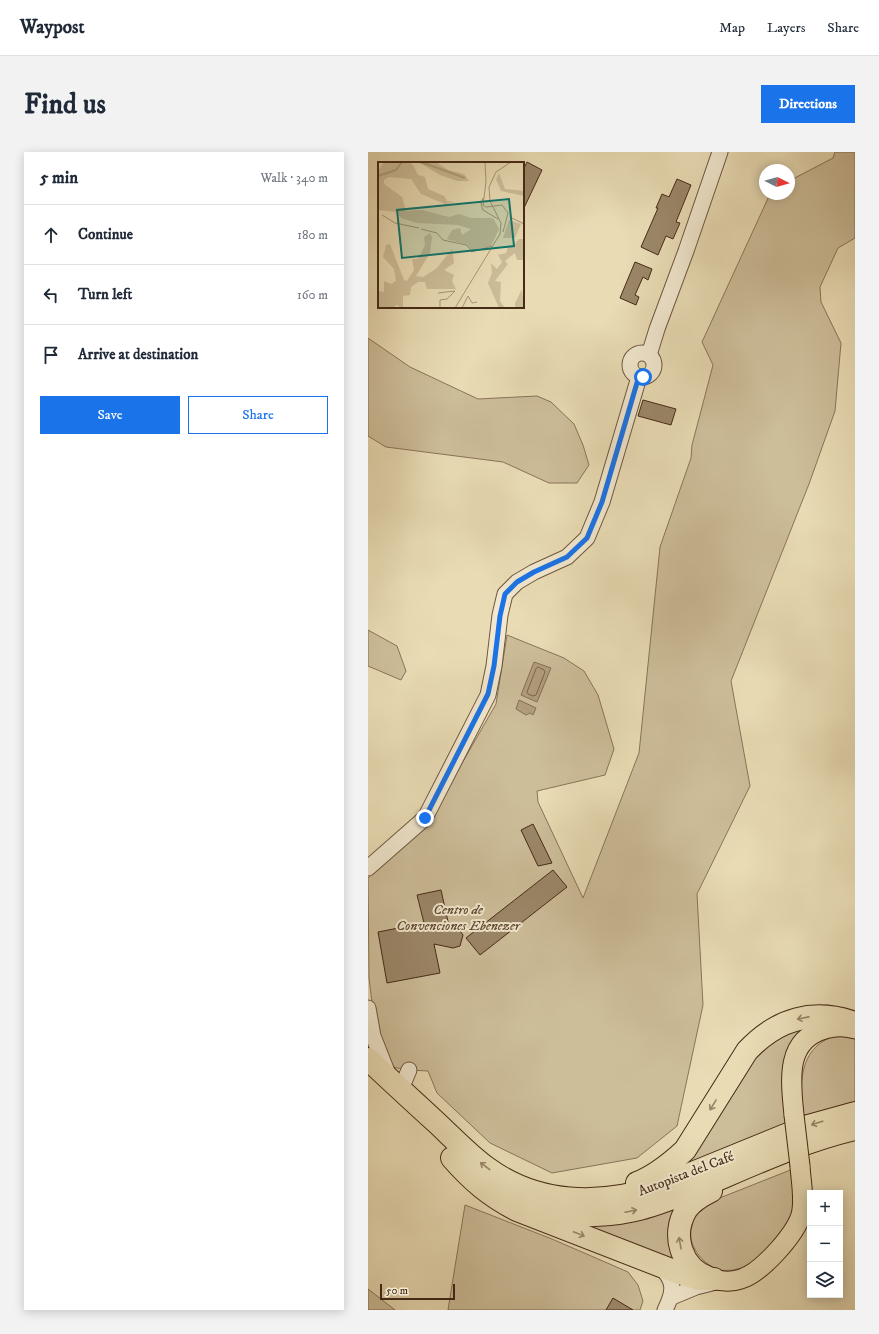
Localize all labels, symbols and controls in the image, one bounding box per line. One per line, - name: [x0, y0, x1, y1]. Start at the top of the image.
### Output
- text: Waypost: [20, 16, 84, 39]
- text: Map: [719, 19, 745, 37]
- text: Layers: [767, 19, 805, 37]
- text: Share: [827, 19, 859, 37]
- button: Directions: [761, 85, 855, 123]
- text: Find us: [24, 87, 106, 122]
- inset map: [378, 162, 524, 308]
- north arrow: [759, 164, 795, 200]
- text: 5 min: [40, 167, 78, 189]
- text: Walk · 340 m: [260, 170, 328, 186]
- icon: ahead: [40, 224, 62, 246]
- text: Continue: [78, 225, 133, 244]
- text: 180 m: [297, 227, 328, 243]
- icon: left: [40, 284, 62, 306]
- text: Turn left: [78, 285, 132, 304]
- text: 160 m: [297, 287, 328, 303]
- icon: arrive: [40, 344, 62, 366]
- text: Arrive at destination: [78, 345, 198, 364]
- route start: [634, 368, 652, 386]
- button: Save: [40, 396, 180, 434]
- button: Share: [188, 396, 328, 434]
- route end: [416, 809, 434, 827]
- park label: Centro de Convenciones Ebenezer: [396, 901, 521, 935]
- one-way arrow: [797, 1015, 810, 1023]
- one-way arrow: [709, 1099, 717, 1110]
- one-way arrow: [811, 1120, 824, 1127]
- street label: Autopista del Café: [636, 1147, 737, 1201]
- one-way arrow: [480, 1162, 491, 1170]
- map controls: [807, 1190, 843, 1298]
- button: +: [807, 1190, 843, 1226]
- one-way arrow: [624, 1206, 637, 1214]
- button: −: [807, 1226, 843, 1262]
- one-way arrow: [573, 1231, 585, 1239]
- one-way arrow: [676, 1237, 684, 1250]
- button: layers: [807, 1262, 843, 1298]
- scale bar: [380, 1282, 455, 1301]
- text: 50 m: [386, 1284, 408, 1298]

